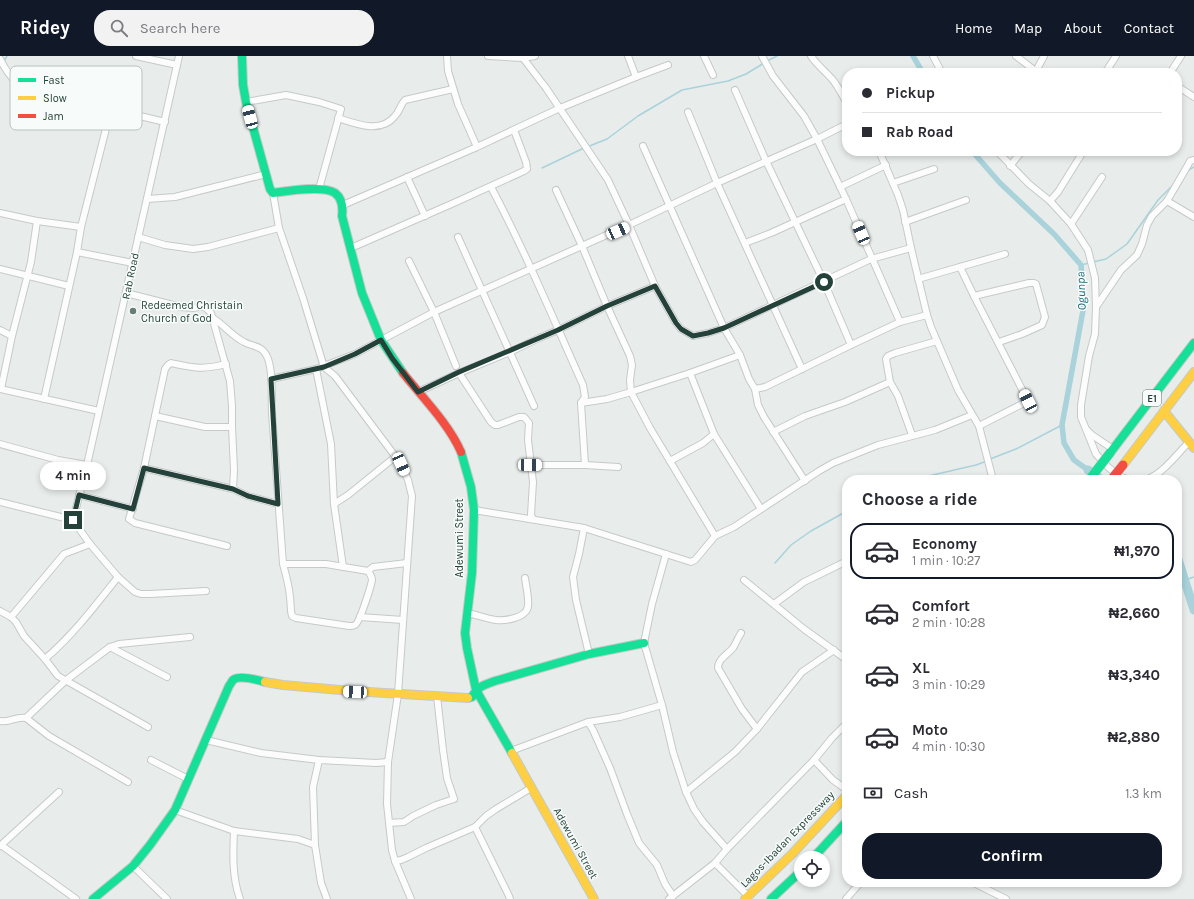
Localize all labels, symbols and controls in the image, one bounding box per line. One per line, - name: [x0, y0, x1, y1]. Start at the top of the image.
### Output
- search box: [94, 10, 374, 46]
- text: Ridey: [20, 17, 70, 39]
- icon: search: [108, 17, 130, 39]
- text: Search here: [140, 19, 220, 37]
- text: Home: [955, 20, 992, 37]
- text: Map: [1014, 20, 1042, 37]
- text: About: [1064, 20, 1102, 37]
- text: Contact: [1124, 20, 1174, 37]
- legend: [10, 66, 142, 130]
- text: Fast: [43, 74, 64, 87]
- text: Pickup: [886, 84, 935, 102]
- text: Slow: [43, 92, 67, 105]
- car: [241, 104, 259, 130]
- text: Jam: [43, 110, 64, 123]
- text: Rab Road: [886, 123, 954, 141]
- car: [851, 220, 871, 246]
- car: [605, 221, 631, 241]
- street label: Rab Road: [119, 252, 142, 301]
- water label: Ogunpa: [1073, 271, 1089, 311]
- route start: [815, 273, 833, 291]
- place label: Redeemed Christain Church of God: [141, 299, 243, 325]
- marker: Redeemed Christain Church of God: [128, 306, 138, 316]
- car: [1017, 388, 1039, 414]
- road number: E1: [1143, 390, 1161, 406]
- car: [391, 451, 411, 477]
- car: [518, 459, 542, 471]
- callout: 4 min: [40, 462, 106, 490]
- text: 4 min: [55, 468, 91, 483]
- text: Choose a ride: [862, 488, 977, 510]
- street label: Adewumi Street: [453, 498, 466, 578]
- route end: [64, 511, 82, 529]
- icon: car: [864, 533, 900, 569]
- text: Economy: [912, 535, 977, 553]
- text: ₦1,970: [1114, 542, 1160, 560]
- text: 1 min · 10:27: [912, 553, 980, 568]
- icon: car: [864, 595, 900, 631]
- text: Comfort: [912, 597, 970, 615]
- text: ₦2,660: [1109, 604, 1160, 622]
- text: 2 min · 10:28: [912, 615, 986, 630]
- icon: car: [864, 657, 900, 693]
- text: XL: [912, 659, 930, 677]
- text: ₦3,340: [1108, 666, 1160, 684]
- text: 3 min · 10:29: [912, 677, 985, 692]
- car: [343, 685, 367, 699]
- icon: car: [864, 719, 900, 755]
- text: Moto: [912, 721, 948, 739]
- text: ₦2,880: [1107, 728, 1160, 746]
- text: 4 min · 10:30: [912, 739, 985, 754]
- icon: cash: [862, 782, 884, 804]
- text: Cash: [894, 784, 928, 802]
- text: 1.3 km: [1125, 786, 1162, 801]
- street label: Lagos-Ibadan Expressway: [738, 788, 837, 890]
- street label: Adewumi Street: [551, 805, 601, 881]
- button: Confirm: [862, 833, 1162, 879]
- map controls: [794, 851, 830, 887]
- button: locate: [794, 851, 830, 887]

